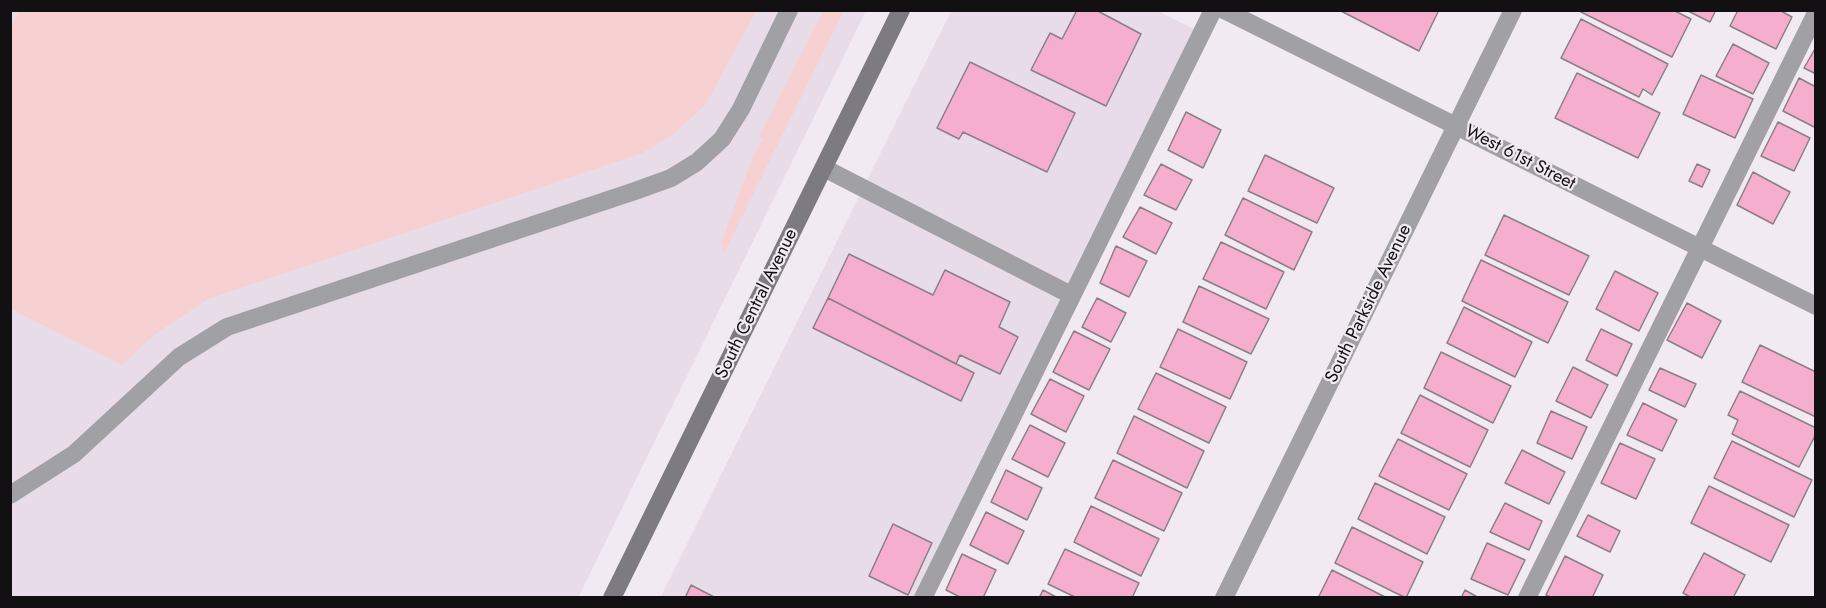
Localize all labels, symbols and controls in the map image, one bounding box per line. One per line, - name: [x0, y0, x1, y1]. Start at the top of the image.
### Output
- street label: West 61st Street: [1461, 121, 1579, 195]
- street label: South Parkside Avenue: [1321, 221, 1417, 387]
- street label: South Central Avenue: [711, 226, 803, 382]

